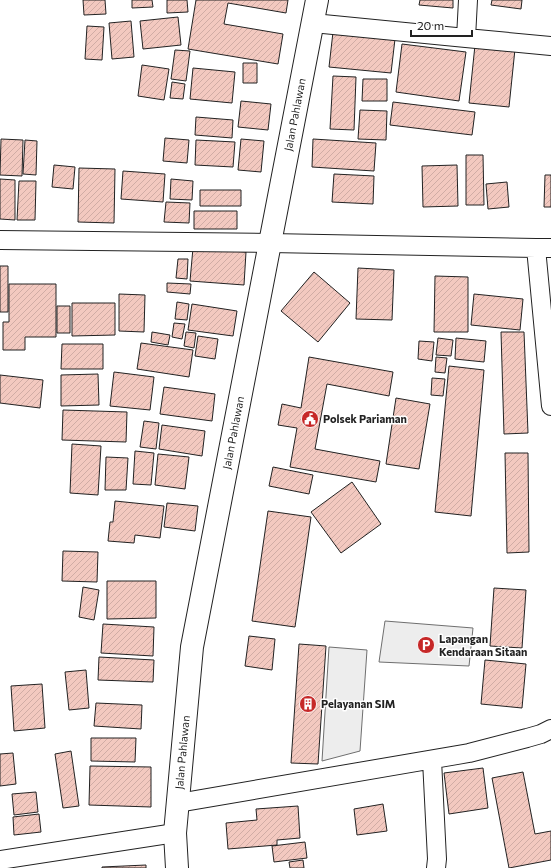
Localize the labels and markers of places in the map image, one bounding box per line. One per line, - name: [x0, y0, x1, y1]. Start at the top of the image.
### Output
- public building icon: Polsek Pariaman: [300, 409, 320, 429]
- place label: Polsek Pariaman: [323, 412, 407, 425]
- place label: Lapangan Kendaraan Sitaan: [439, 632, 527, 658]
- parking icon: Lapangan Kendaraan Sitaan: [416, 635, 436, 655]
- building icon: Pelayanan SIM: [298, 694, 318, 714]
- place label: Pelayanan SIM: [321, 697, 396, 710]

